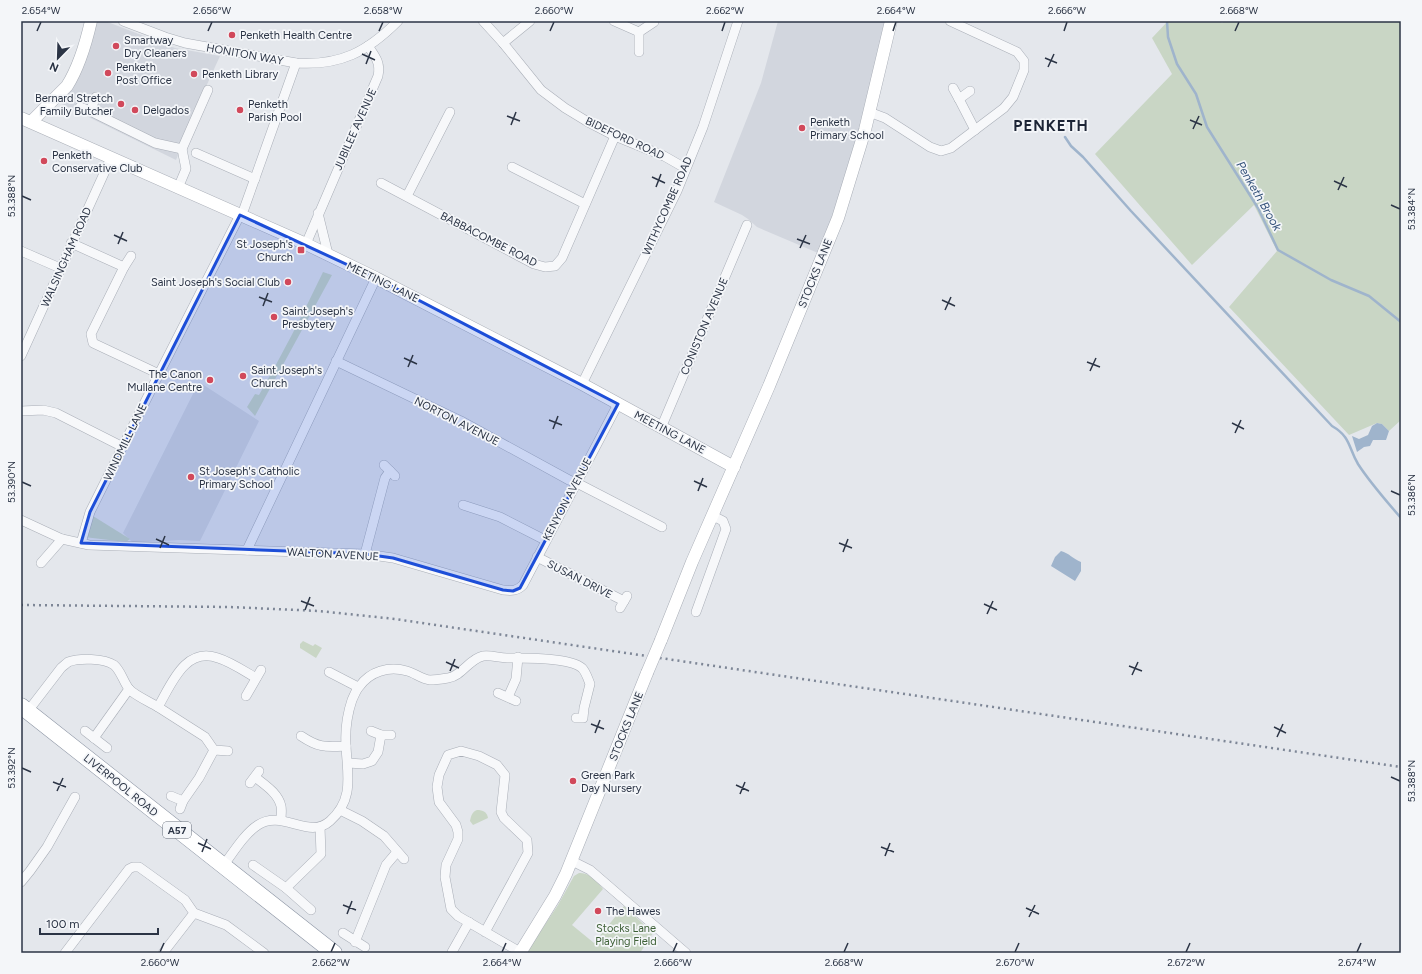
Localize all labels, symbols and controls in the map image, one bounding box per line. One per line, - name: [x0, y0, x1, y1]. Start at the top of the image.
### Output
- text: 2.654°W: [22, 4, 61, 17]
- text: 2.656°W: [193, 4, 231, 17]
- text: 2.658°W: [364, 4, 403, 17]
- text: 2.660°W: [535, 4, 574, 17]
- text: 2.662°W: [706, 4, 744, 17]
- text: 2.664°W: [877, 4, 916, 17]
- text: 2.666°W: [1048, 4, 1086, 17]
- text: 2.668°W: [1220, 4, 1259, 17]
- place label: Penketh Health Centre: [240, 29, 352, 42]
- marker: Penketh Health Centre: [227, 30, 237, 40]
- place label: Smartway Dry Cleaners: [124, 34, 187, 60]
- north arrow: [38, 38, 78, 78]
- marker: Smartway Dry Cleaners: [111, 41, 121, 51]
- street label: HONITON WAY: [205, 41, 285, 68]
- text: N: [48, 59, 61, 74]
- place label: Penketh Post Office: [116, 61, 172, 87]
- marker: Penketh Post Office: [103, 68, 113, 78]
- place label: Penketh Library: [202, 68, 278, 81]
- marker: Penketh Library: [189, 69, 199, 79]
- street label: JUBILEE AVENUE: [332, 86, 379, 172]
- place label: Bernard Stretch Family Butcher: [35, 92, 113, 118]
- place label: Penketh Parish Pool: [248, 98, 302, 124]
- marker: Bernard Stretch Family Butcher: [116, 99, 126, 109]
- place label: Delgados: [143, 104, 189, 117]
- marker: Delgados: [130, 105, 140, 115]
- marker: Penketh Parish Pool: [235, 105, 245, 115]
- street label: BIDEFORD ROAD: [583, 114, 667, 163]
- place label: Penketh Primary School: [810, 116, 884, 142]
- district label: PENKETH: [1013, 117, 1089, 135]
- marker: Penketh Primary School: [797, 123, 807, 133]
- place label: Penketh Conservative Club: [52, 149, 142, 175]
- street label: WITHYCOMBE ROAD: [640, 154, 695, 258]
- marker: Penketh Conservative Club: [39, 156, 49, 166]
- water label: Penketh Brook: [1233, 159, 1285, 234]
- text: 53.388°N: [5, 175, 18, 217]
- text: 53.384°N: [1405, 188, 1418, 230]
- street label: WALSINGHAM ROAD: [39, 205, 95, 309]
- street label: BABBACOMBE ROAD: [438, 209, 540, 270]
- street label: STOCKS LANE: [796, 237, 835, 310]
- place label: St Joseph's Church: [236, 238, 293, 264]
- marker: St Joseph's Church: [296, 245, 306, 255]
- street label: MEETING LANE: [344, 259, 421, 306]
- place label: Saint Joseph's Social Club: [151, 276, 280, 289]
- street label: CONISTON AVENUE: [678, 276, 731, 377]
- marker: Saint Joseph's Social Club: [283, 277, 293, 287]
- place label: Saint Joseph's Presbytery: [282, 305, 353, 331]
- marker: Saint Joseph's Presbytery: [269, 312, 279, 322]
- place label: Saint Joseph's Church: [251, 364, 322, 390]
- place label: The Canon Mullane Centre: [127, 368, 202, 394]
- marker: Saint Joseph's Church: [238, 371, 248, 381]
- marker: The Canon Mullane Centre: [205, 375, 215, 385]
- street label: NORTON AVENUE: [412, 394, 501, 448]
- street label: WINDMILL LANE: [101, 402, 150, 483]
- street label: MEETING LANE: [632, 408, 708, 457]
- street label: KENYON AVENUE: [540, 456, 595, 543]
- text: 53.390°N: [5, 461, 18, 503]
- place label: St Joseph's Catholic Primary School: [199, 465, 300, 491]
- marker: St Joseph's Catholic Primary School: [186, 472, 196, 482]
- text: 53.386°N: [1405, 474, 1418, 516]
- street label: WALTON AVENUE: [287, 546, 379, 563]
- street label: SUSAN DRIVE: [545, 557, 615, 601]
- street label: STOCKS LANE: [607, 690, 646, 763]
- text: 53.392°N: [5, 747, 18, 789]
- street label: LIVERPOOL ROAD: [81, 751, 161, 820]
- text: 53.388°N: [1405, 760, 1418, 802]
- place label: Green Park Day Nursery: [581, 769, 642, 795]
- marker: Green Park Day Nursery: [568, 776, 578, 786]
- road number: A57: [163, 822, 191, 838]
- place label: The Hawes: [606, 905, 660, 918]
- marker: The Hawes: [593, 906, 603, 916]
- scale bar: [40, 910, 158, 936]
- text: 100 m: [46, 917, 80, 931]
- park label: Stocks Lane Playing Field: [595, 922, 657, 948]
- text: 2.660°W: [141, 956, 180, 969]
- text: 2.662°W: [312, 956, 350, 969]
- text: 2.664°W: [483, 956, 522, 969]
- text: 2.666°W: [654, 956, 692, 969]
- text: 2.668°W: [825, 956, 864, 969]
- text: 2.670°W: [996, 956, 1035, 969]
- text: 2.672°W: [1167, 956, 1205, 969]
- text: 2.674°W: [1338, 956, 1376, 969]

